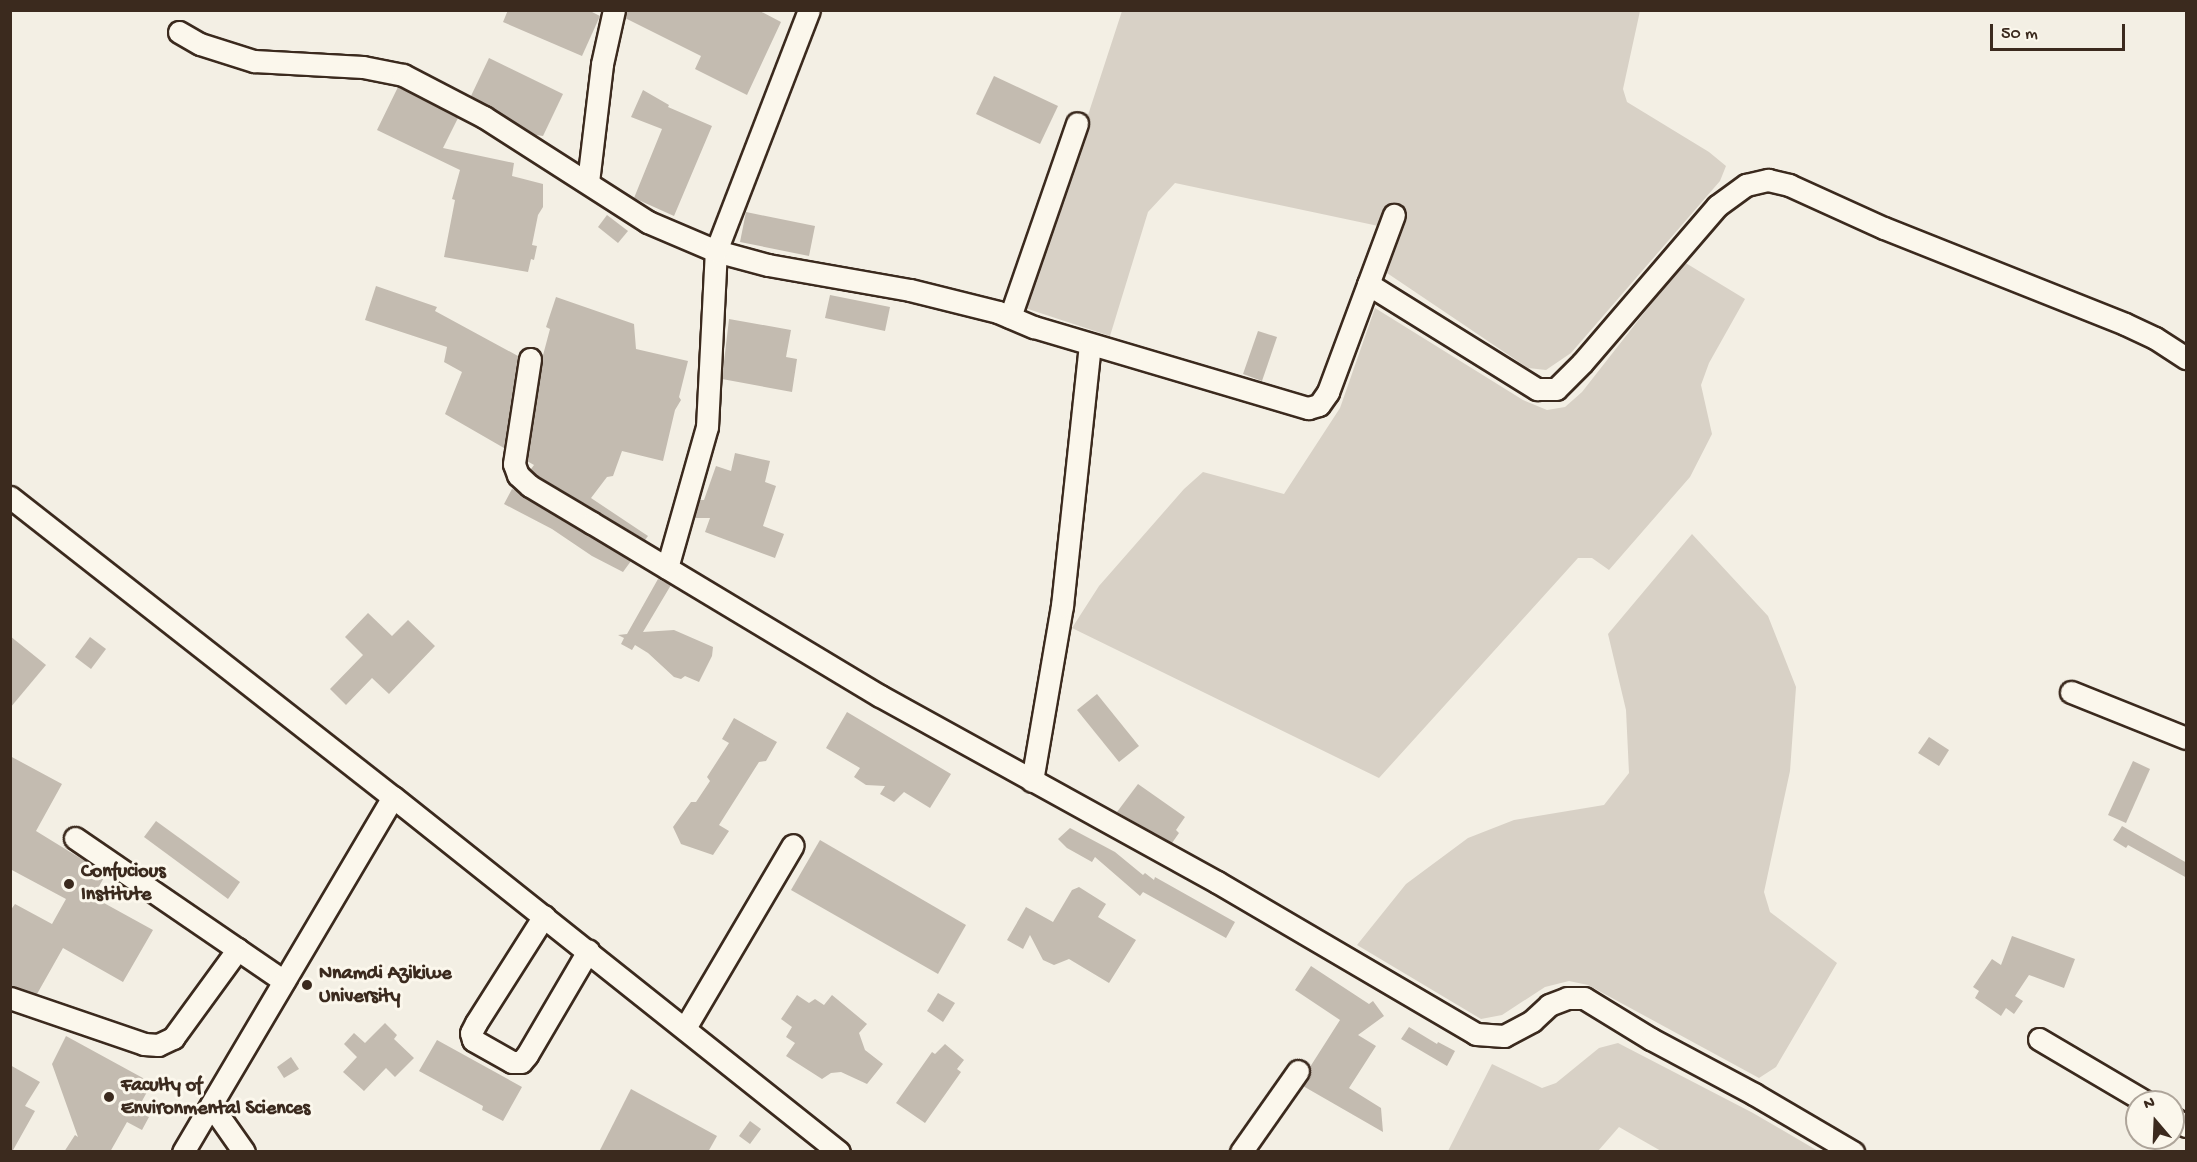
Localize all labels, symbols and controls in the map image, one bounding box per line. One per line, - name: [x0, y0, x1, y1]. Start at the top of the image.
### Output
- scale bar: [1993, 12, 2128, 50]
- text: 50 m: [2001, 24, 2038, 45]
- place label: Confucious Institute: [81, 861, 165, 908]
- marker: Confucious Institute: [62, 877, 76, 891]
- place label: Nnamdi Azikiwe University: [319, 962, 452, 1009]
- marker: Nnamdi Azikiwe University: [300, 978, 314, 992]
- place label: Faculty of Environmental Sciences: [121, 1074, 310, 1121]
- marker: Faculty of Environmental Sciences: [102, 1090, 116, 1104]
- north arrow: [2125, 1090, 2185, 1150]
- text: N: [2142, 1094, 2158, 1115]

